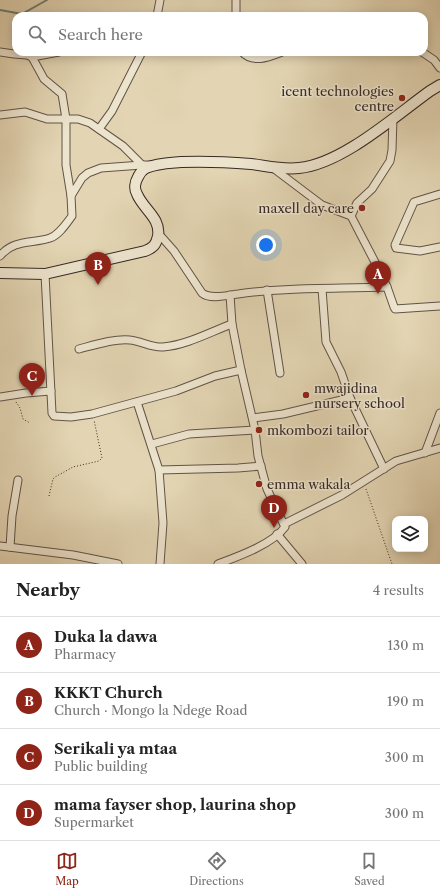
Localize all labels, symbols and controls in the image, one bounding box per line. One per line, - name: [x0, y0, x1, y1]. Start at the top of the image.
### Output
- search box: [12, 12, 428, 56]
- icon: search: [26, 23, 48, 45]
- text: Search here: [58, 25, 143, 44]
- place label: icent technologies centre: [281, 83, 394, 114]
- marker: icent technologies centre: [397, 93, 407, 103]
- place label: maxell day care: [258, 200, 354, 216]
- marker: maxell day care: [357, 203, 367, 213]
- your location: [256, 235, 276, 255]
- pin: B: [85, 252, 111, 285]
- pin: A: [365, 261, 391, 294]
- pin: C: [19, 363, 45, 396]
- place label: mwajidina nursery school: [314, 380, 405, 411]
- marker: mwajidina nursery school: [301, 390, 311, 400]
- place label: mkombozi tailor: [267, 422, 369, 438]
- marker: mkombozi tailor: [254, 425, 264, 435]
- place label: emma wakala: [267, 476, 350, 492]
- marker: emma wakala: [254, 479, 264, 489]
- pin: D: [261, 495, 287, 528]
- map controls: [392, 516, 428, 552]
- button: layers: [392, 516, 428, 552]
- text: Nearby: [16, 580, 80, 600]
- text: 4 results: [373, 582, 424, 598]
- text: Duka la dawa: [54, 627, 157, 646]
- text: A: [24, 637, 34, 653]
- text: 130 m: [388, 637, 424, 653]
- text: Pharmacy: [54, 646, 116, 662]
- text: KKKT Church: [54, 683, 163, 702]
- text: B: [24, 693, 34, 709]
- text: 190 m: [387, 693, 424, 709]
- text: Church · Mongo la Ndege Road: [54, 702, 248, 718]
- text: Serikali ya mtaa: [54, 739, 177, 758]
- text: C: [24, 749, 34, 765]
- text: 300 m: [385, 749, 424, 765]
- text: Public building: [54, 758, 147, 774]
- text: mama fayser shop, laurina shop: [54, 795, 296, 814]
- text: D: [23, 805, 35, 821]
- text: 300 m: [385, 805, 424, 821]
- text: Supermarket: [54, 814, 134, 830]
- tab: Map: [55, 850, 79, 888]
- tab: Directions: [189, 850, 244, 888]
- tab: Saved: [354, 850, 385, 888]

